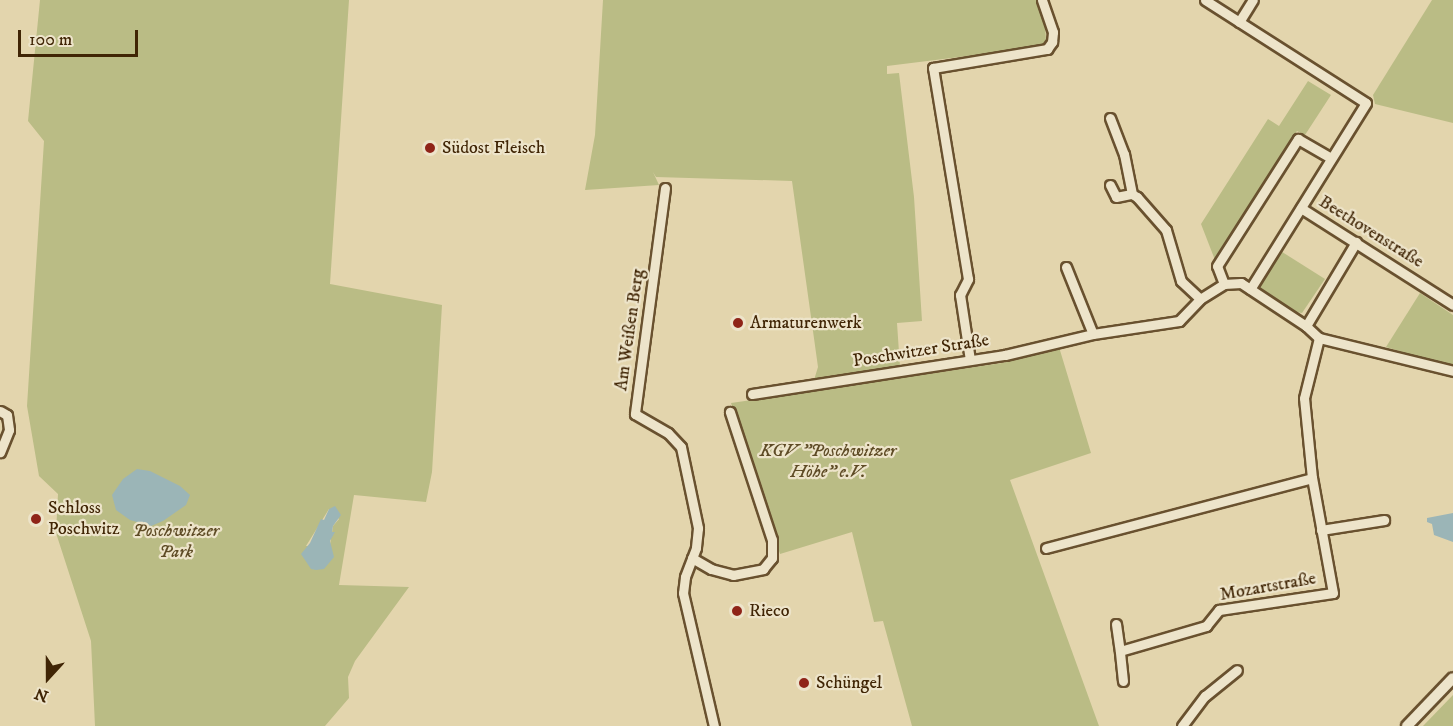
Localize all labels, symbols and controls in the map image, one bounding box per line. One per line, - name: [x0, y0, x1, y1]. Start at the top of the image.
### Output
- scale bar: [21, 18, 141, 56]
- text: 100 m: [29, 29, 72, 51]
- place label: Südost Fleisch: [442, 137, 545, 159]
- marker: Südost Fleisch: [423, 141, 437, 155]
- street label: Beethovenstraße: [1315, 191, 1427, 273]
- street label: Am Weißen Berg: [611, 268, 649, 392]
- place label: Armaturenwerk: [750, 312, 862, 334]
- marker: Armaturenwerk: [731, 316, 745, 330]
- street label: Poschwitzer Straße: [851, 330, 991, 372]
- park label: KGV "Poschwitzer Höhe" e.V.: [760, 441, 896, 484]
- place label: Schloss Poschwitz: [48, 498, 120, 540]
- marker: Schloss Poschwitz: [29, 512, 43, 526]
- park label: Poschwitzer Park: [133, 521, 219, 564]
- street label: Mozartstraße: [1218, 568, 1318, 606]
- place label: Rieco: [749, 600, 790, 622]
- marker: Rieco: [730, 604, 744, 618]
- north arrow: [18, 648, 78, 708]
- place label: Schüngel: [816, 672, 882, 694]
- marker: Schüngel: [797, 676, 811, 690]
- text: N: [32, 683, 51, 706]

